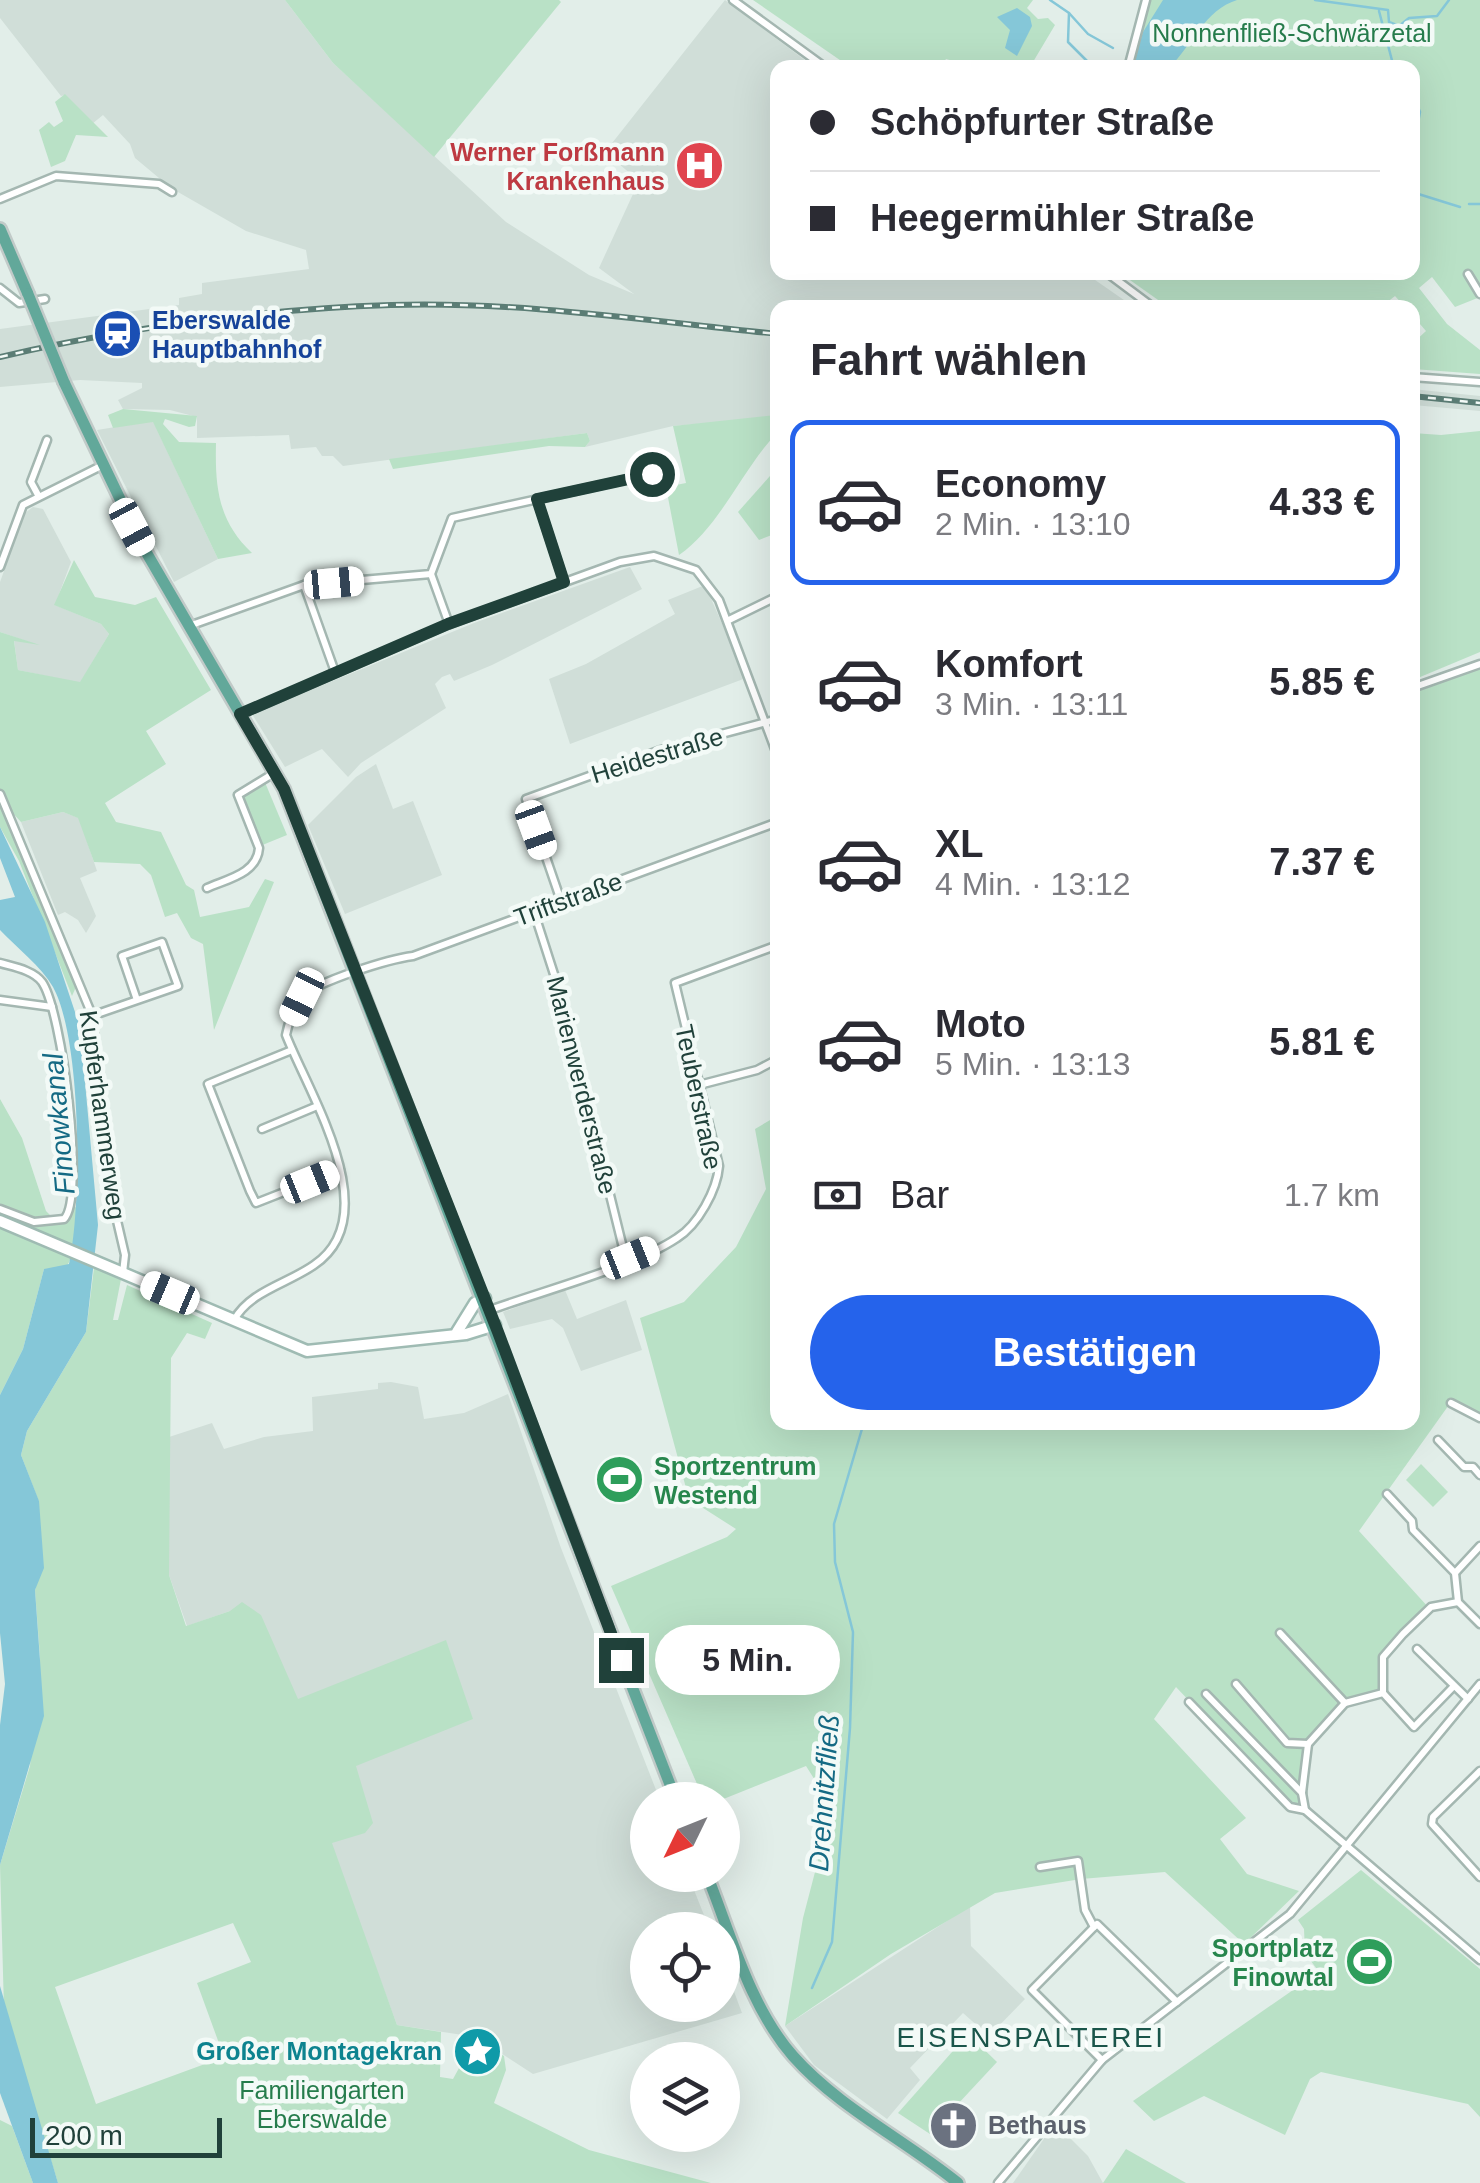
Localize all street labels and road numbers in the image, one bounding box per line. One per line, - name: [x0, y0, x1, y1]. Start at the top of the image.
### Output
- street label: Heidestraße: [588, 722, 726, 788]
- street label: Triftstraße: [510, 867, 626, 931]
- street label: Marienwerderstraße: [541, 973, 623, 1197]
- street label: Kupferhammerweg: [74, 1008, 132, 1222]
- street label: Teuberstraße: [670, 1022, 728, 1172]

